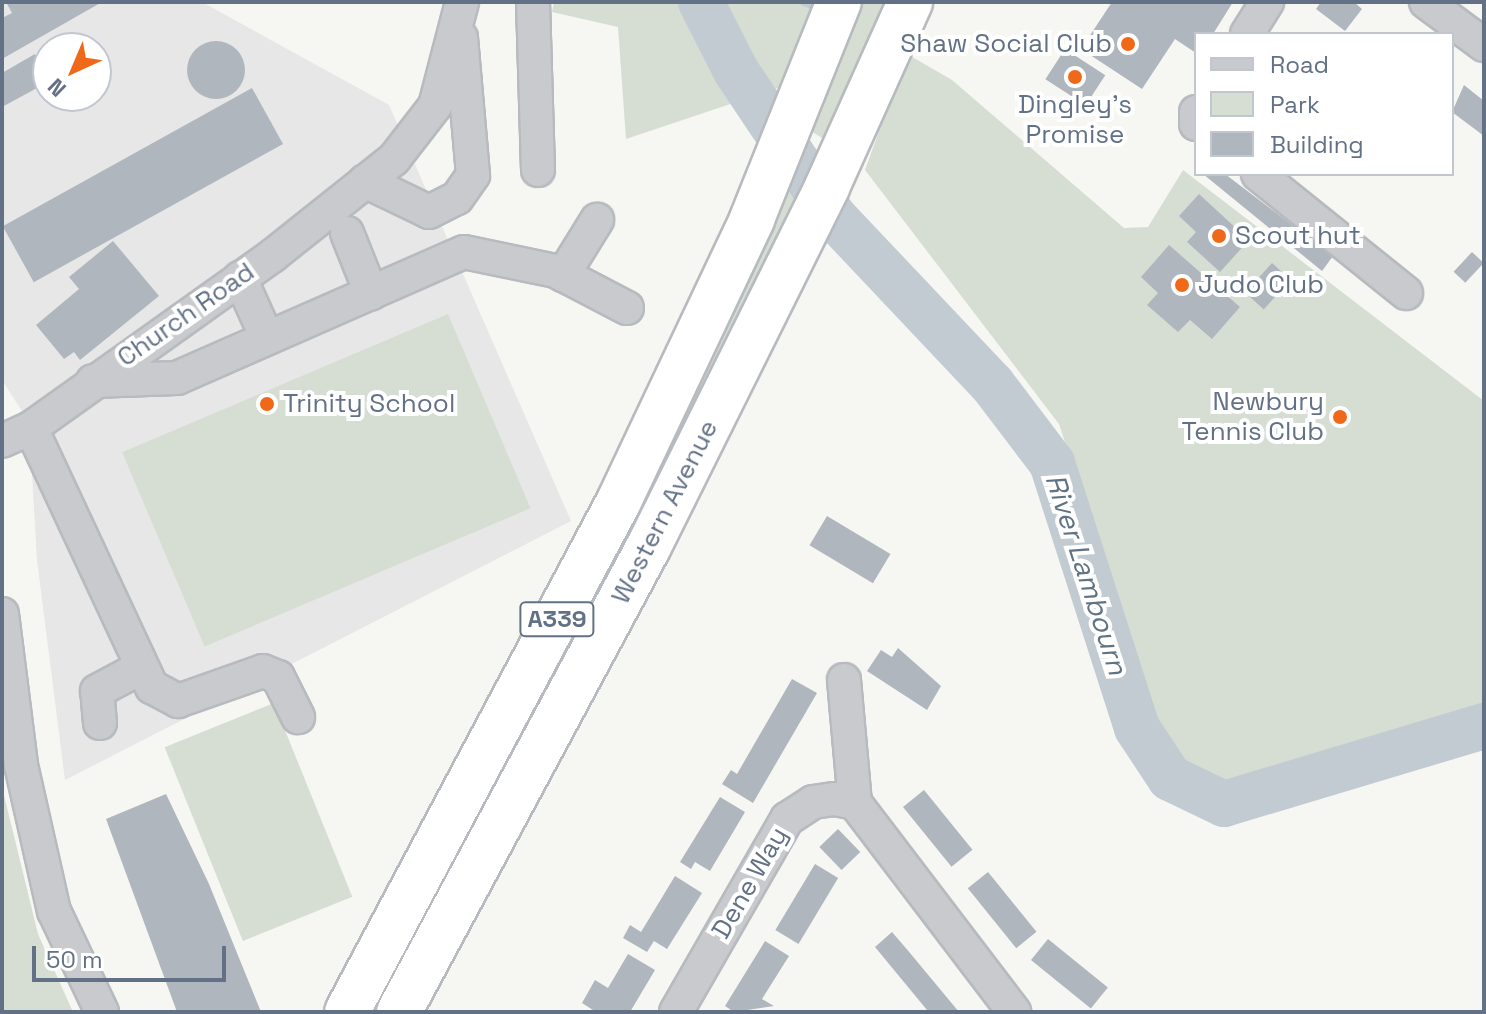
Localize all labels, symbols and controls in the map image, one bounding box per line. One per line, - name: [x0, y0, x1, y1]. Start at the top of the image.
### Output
- place label: Shaw Social Club: [900, 28, 1112, 60]
- north arrow: [32, 32, 112, 112]
- legend: [1194, 32, 1454, 176]
- marker: Shaw Social Club: [1119, 35, 1137, 53]
- text: Road: [1270, 49, 1329, 80]
- marker: Dingley's Promise: [1066, 68, 1084, 86]
- text: N: [42, 73, 72, 103]
- place label: Dingley's Promise: [1018, 89, 1132, 150]
- text: Park: [1270, 89, 1320, 120]
- text: Building: [1270, 129, 1364, 160]
- place label: Scout hut: [1235, 220, 1361, 252]
- marker: Scout hut: [1210, 227, 1228, 245]
- street label: Church Road: [112, 256, 260, 374]
- place label: Judo Club: [1198, 269, 1324, 301]
- marker: Judo Club: [1173, 276, 1191, 294]
- place label: Newbury Tennis Club: [1182, 386, 1324, 448]
- place label: Trinity School: [283, 388, 455, 420]
- marker: Trinity School: [258, 395, 276, 413]
- marker: Newbury Tennis Club: [1331, 408, 1349, 426]
- street label: Western Avenue: [605, 415, 725, 609]
- water label: River Lambourn: [1039, 469, 1135, 679]
- road number: A339: [519, 599, 595, 639]
- street label: Dene Way: [706, 822, 794, 944]
- scale bar: [36, 930, 230, 980]
- text: 50 m: [46, 944, 103, 975]

